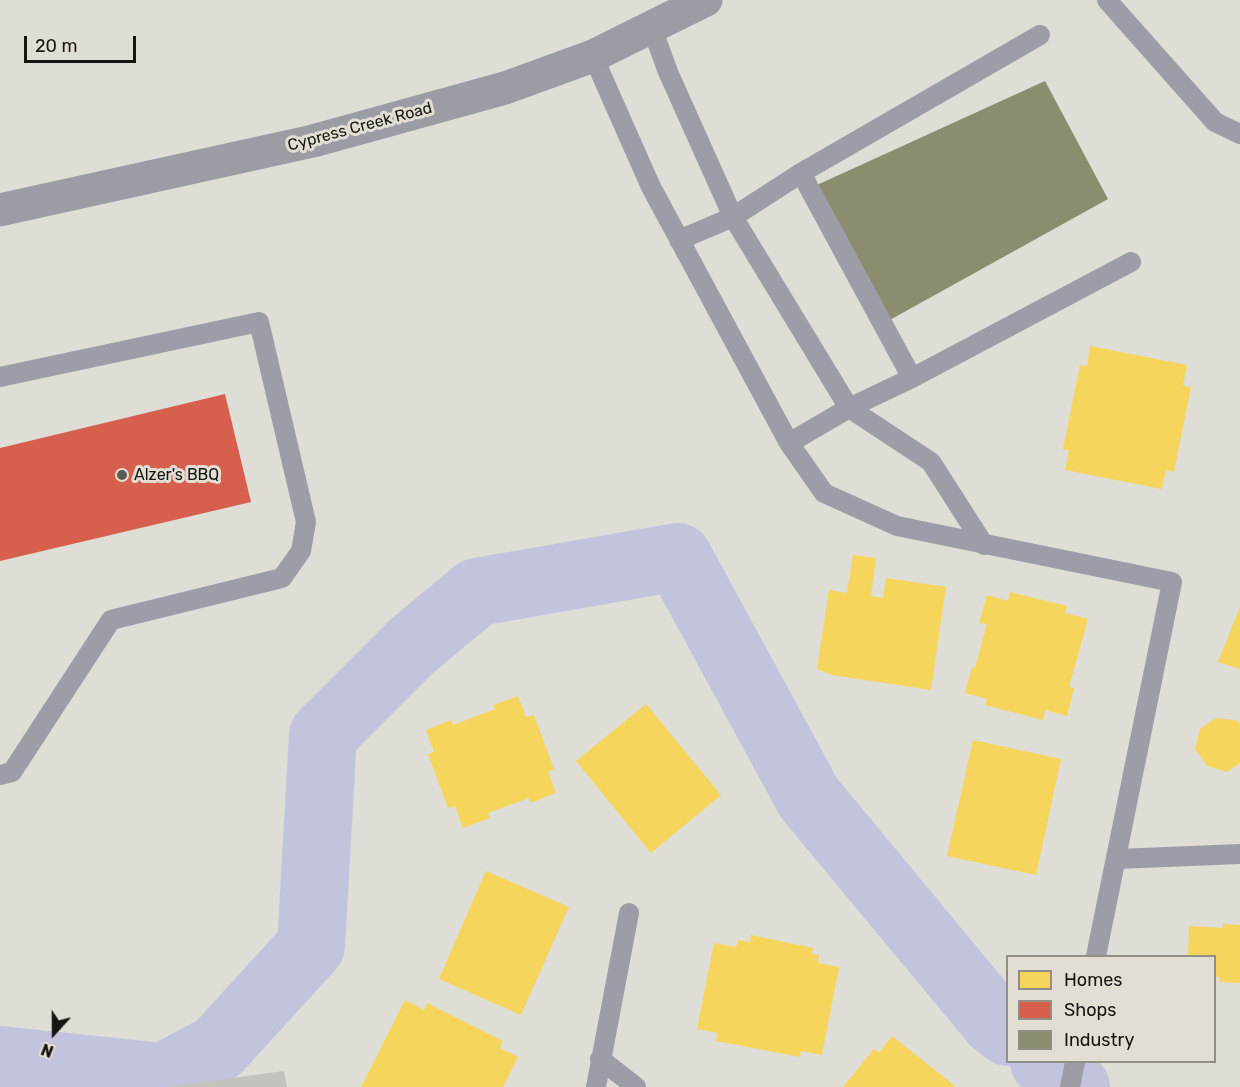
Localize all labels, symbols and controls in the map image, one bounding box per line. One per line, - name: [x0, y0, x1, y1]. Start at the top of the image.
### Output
- scale bar: [27, 24, 140, 62]
- text: 20 m: [35, 35, 77, 57]
- street label: Cypress Creek Road: [286, 98, 434, 156]
- place label: Alzer's BBQ: [134, 465, 219, 485]
- marker: Alzer's BBQ: [115, 468, 129, 482]
- legend: [1006, 955, 1216, 1063]
- text: Homes: [1064, 969, 1122, 991]
- text: Shops: [1064, 999, 1116, 1021]
- north arrow: [24, 1003, 84, 1063]
- text: Industry: [1064, 1029, 1134, 1051]
- text: N: [39, 1039, 56, 1061]

